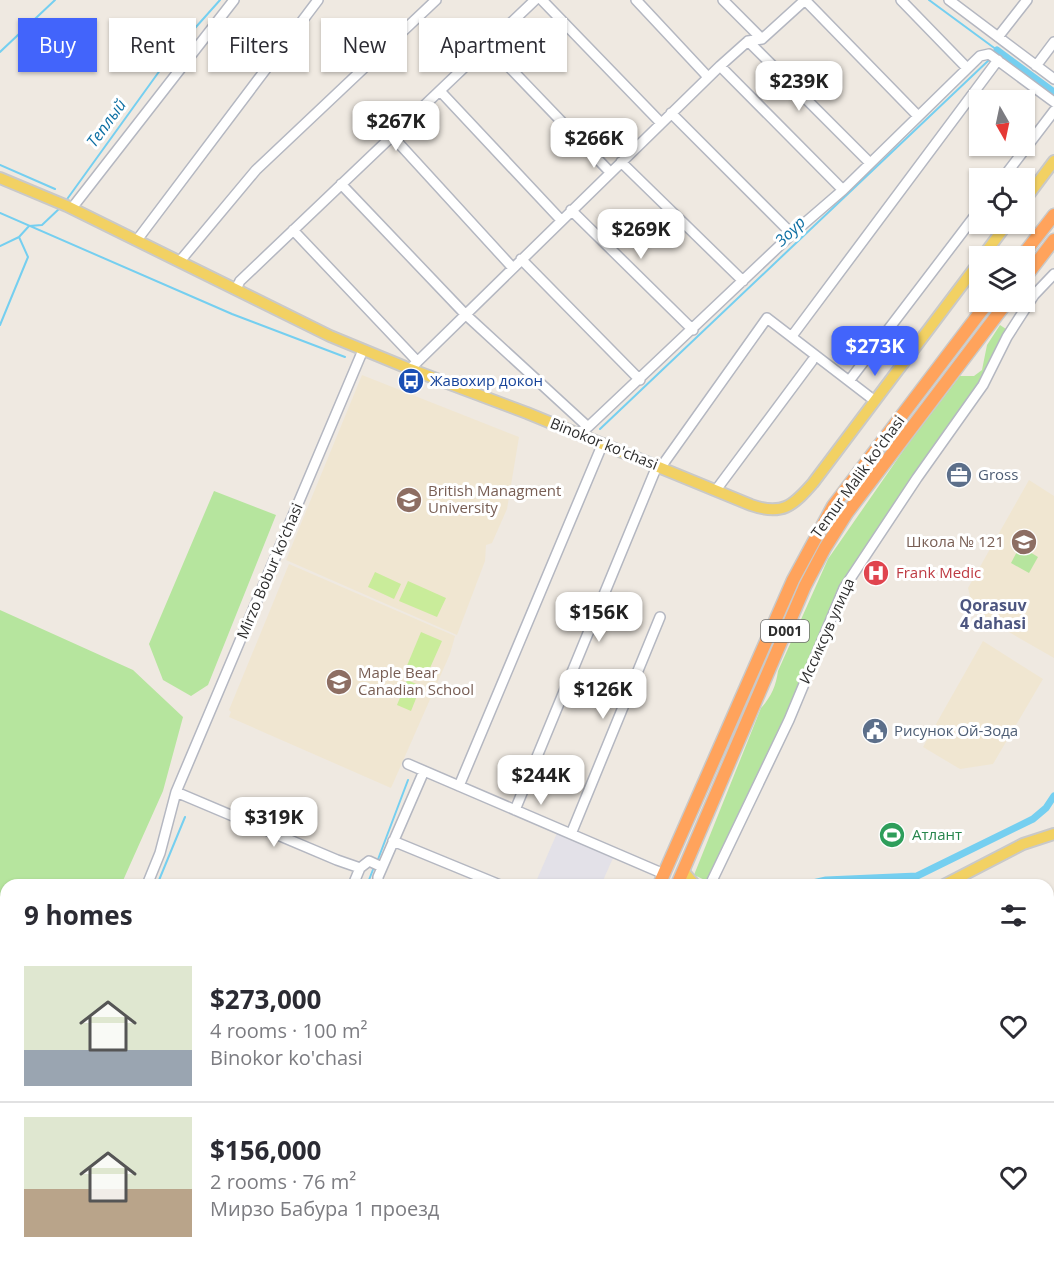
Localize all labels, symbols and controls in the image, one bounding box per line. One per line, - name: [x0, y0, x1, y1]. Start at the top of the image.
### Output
- chip: Buy: [18, 18, 97, 72]
- chip: Rent: [109, 18, 196, 72]
- chip: Filters: [208, 18, 309, 72]
- chip: New: [321, 18, 407, 72]
- chip: Apartment: [419, 18, 567, 72]
- pin: $239K: [757, 61, 841, 112]
- text: $239K: [769, 67, 829, 94]
- north arrow: [969, 90, 1035, 156]
- map controls: [969, 90, 1035, 312]
- water label: Теплый: [81, 94, 131, 152]
- pin: $267K: [354, 101, 438, 152]
- text: $267K: [366, 107, 426, 134]
- pin: $266K: [552, 118, 636, 169]
- text: $266K: [564, 124, 624, 151]
- button: locate: [969, 168, 1035, 234]
- pin: $269K: [599, 209, 683, 260]
- water label: Зоур: [769, 211, 810, 251]
- text: $269K: [611, 215, 671, 242]
- button: layers: [969, 246, 1035, 312]
- pin: $273K: [833, 326, 917, 377]
- text: $273K: [845, 332, 905, 359]
- bus stop icon: Жавохир докон: [396, 366, 426, 396]
- place label: Жавохир докон: [430, 370, 543, 390]
- street label: Temur Malik ko'chasi: [806, 411, 908, 542]
- street label: Binokor ko'chasi: [548, 412, 661, 474]
- office icon: Gross: [944, 460, 974, 490]
- place label: Gross: [978, 464, 1018, 484]
- place label: British Managment University: [428, 480, 561, 517]
- school or university icon: British Managment University: [394, 485, 424, 515]
- street label: Mirzo Bobur ko‘chasi: [231, 500, 307, 642]
- school or university icon: Школа № 121: [1009, 527, 1039, 557]
- place label: Школа № 121: [906, 531, 1004, 551]
- hospital icon: Frank Medic: [861, 558, 891, 588]
- place label: Frank Medic: [896, 562, 981, 582]
- street label: Иссиксув улица: [794, 575, 858, 687]
- pin: $156K: [557, 592, 641, 643]
- district label: Qorasuv 4 dahasi: [959, 594, 1027, 634]
- text: $156K: [569, 598, 629, 625]
- road number: D001: [761, 620, 809, 642]
- place label: Maple Bear Canadian School: [358, 662, 474, 699]
- school or university icon: Maple Bear Canadian School: [324, 667, 354, 697]
- pin: $126K: [561, 669, 645, 720]
- text: $126K: [573, 675, 633, 702]
- public building icon: Рисунок Ой-Зода: [860, 716, 890, 746]
- place label: Рисунок Ой-Зода: [894, 720, 1018, 740]
- pin: $244K: [499, 755, 583, 806]
- text: $244K: [511, 761, 571, 788]
- pin: $319K: [232, 797, 316, 848]
- text: $319K: [244, 803, 304, 830]
- sports icon: Атлант: [877, 820, 907, 850]
- place label: Атлант: [912, 824, 962, 844]
- text: 9 homes: [24, 897, 133, 933]
- icon: filters: [997, 899, 1030, 932]
- text: $273,000: [210, 981, 321, 1017]
- icon: home: [72, 990, 144, 1062]
- icon: heart: [997, 1010, 1030, 1043]
- text: 4 rooms · 100 m²: [210, 1017, 368, 1044]
- text: Binokor ko'chasi: [210, 1044, 363, 1071]
- text: $156,000: [210, 1132, 321, 1168]
- icon: home: [72, 1141, 144, 1213]
- icon: heart: [997, 1161, 1030, 1194]
- text: 2 rooms · 76 m²: [210, 1168, 356, 1195]
- text: Мирзо Бабура 1 проезд: [210, 1195, 439, 1222]

